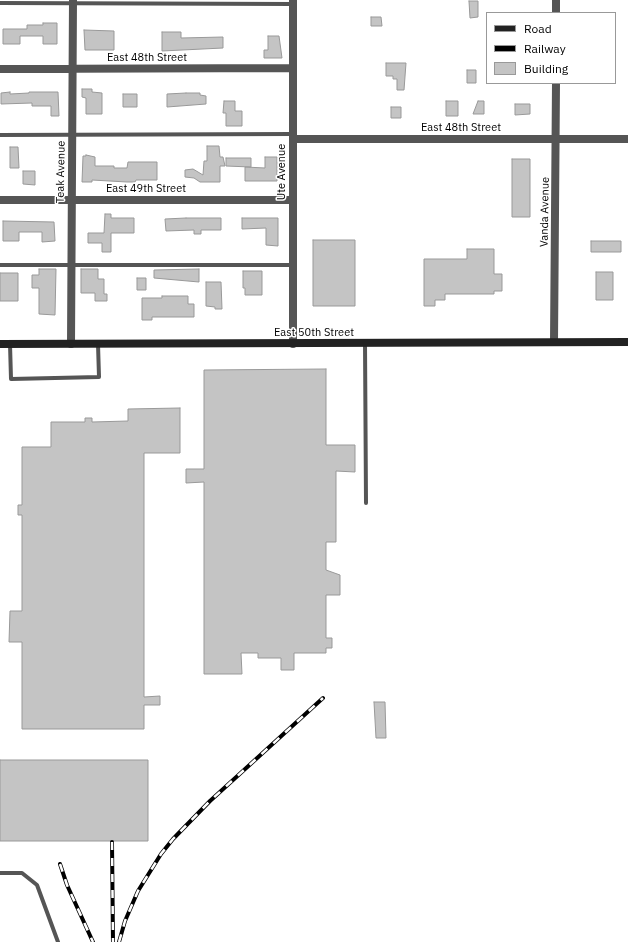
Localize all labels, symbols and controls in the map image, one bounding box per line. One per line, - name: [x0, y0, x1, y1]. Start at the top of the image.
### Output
- legend: [486, 12, 616, 84]
- text: Road: [524, 21, 552, 36]
- text: Railway: [524, 41, 566, 56]
- street label: East 48th Street: [107, 51, 187, 65]
- text: Building: [524, 61, 568, 76]
- street label: East 48th Street: [421, 121, 501, 135]
- street label: Teak Avenue: [54, 141, 68, 203]
- street label: Ute Avenue: [275, 144, 289, 200]
- street label: Vanda Avenue: [538, 177, 552, 247]
- street label: East 49th Street: [106, 182, 186, 196]
- street label: East 50th Street: [274, 326, 354, 340]

